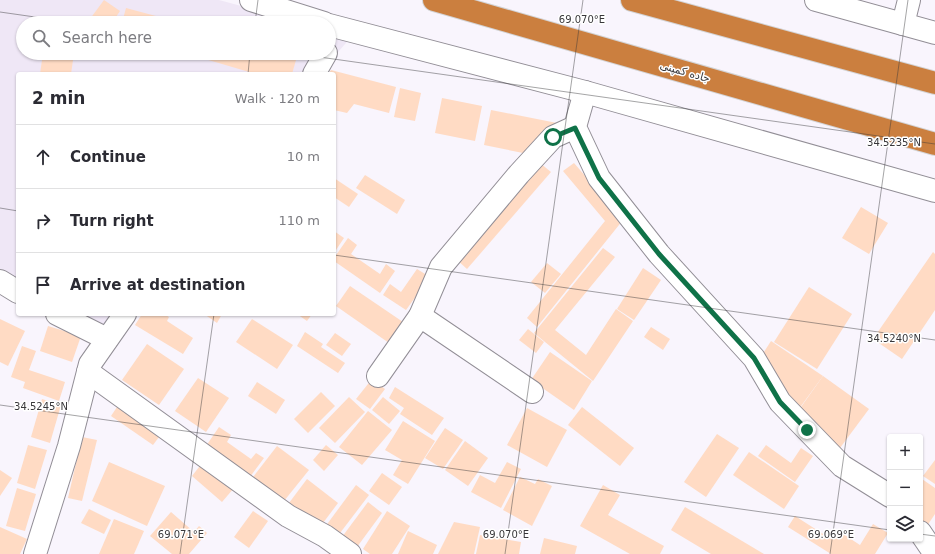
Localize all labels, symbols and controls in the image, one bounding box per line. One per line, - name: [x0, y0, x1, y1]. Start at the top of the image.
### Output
- text: 69.070°E: [559, 14, 605, 25]
- search box: [16, 16, 336, 60]
- icon: search: [30, 27, 52, 49]
- text: Search here: [62, 29, 152, 47]
- street label: جاده کمپنی: [658, 59, 712, 85]
- text: 2 min: [32, 88, 85, 108]
- text: Walk · 120 m: [235, 91, 320, 106]
- route start: [544, 128, 562, 146]
- text: 34.5235°N: [867, 137, 921, 148]
- icon: ahead: [32, 146, 54, 168]
- text: Continue: [70, 148, 146, 166]
- text: 10 m: [287, 149, 320, 164]
- icon: right: [32, 210, 54, 232]
- text: Turn right: [70, 212, 154, 230]
- text: 110 m: [278, 213, 320, 228]
- icon: arrive: [32, 274, 54, 296]
- text: Arrive at destination: [70, 276, 245, 294]
- text: 34.5240°N: [867, 333, 921, 344]
- text: 34.5245°N: [14, 401, 68, 412]
- route end: [798, 421, 816, 439]
- map controls: [887, 434, 923, 542]
- button: +: [887, 434, 923, 470]
- button: −: [887, 470, 923, 506]
- button: layers: [887, 506, 923, 542]
- text: 69.071°E: [158, 529, 204, 540]
- text: 69.070°E: [483, 529, 529, 540]
- text: 69.069°E: [808, 529, 854, 540]

